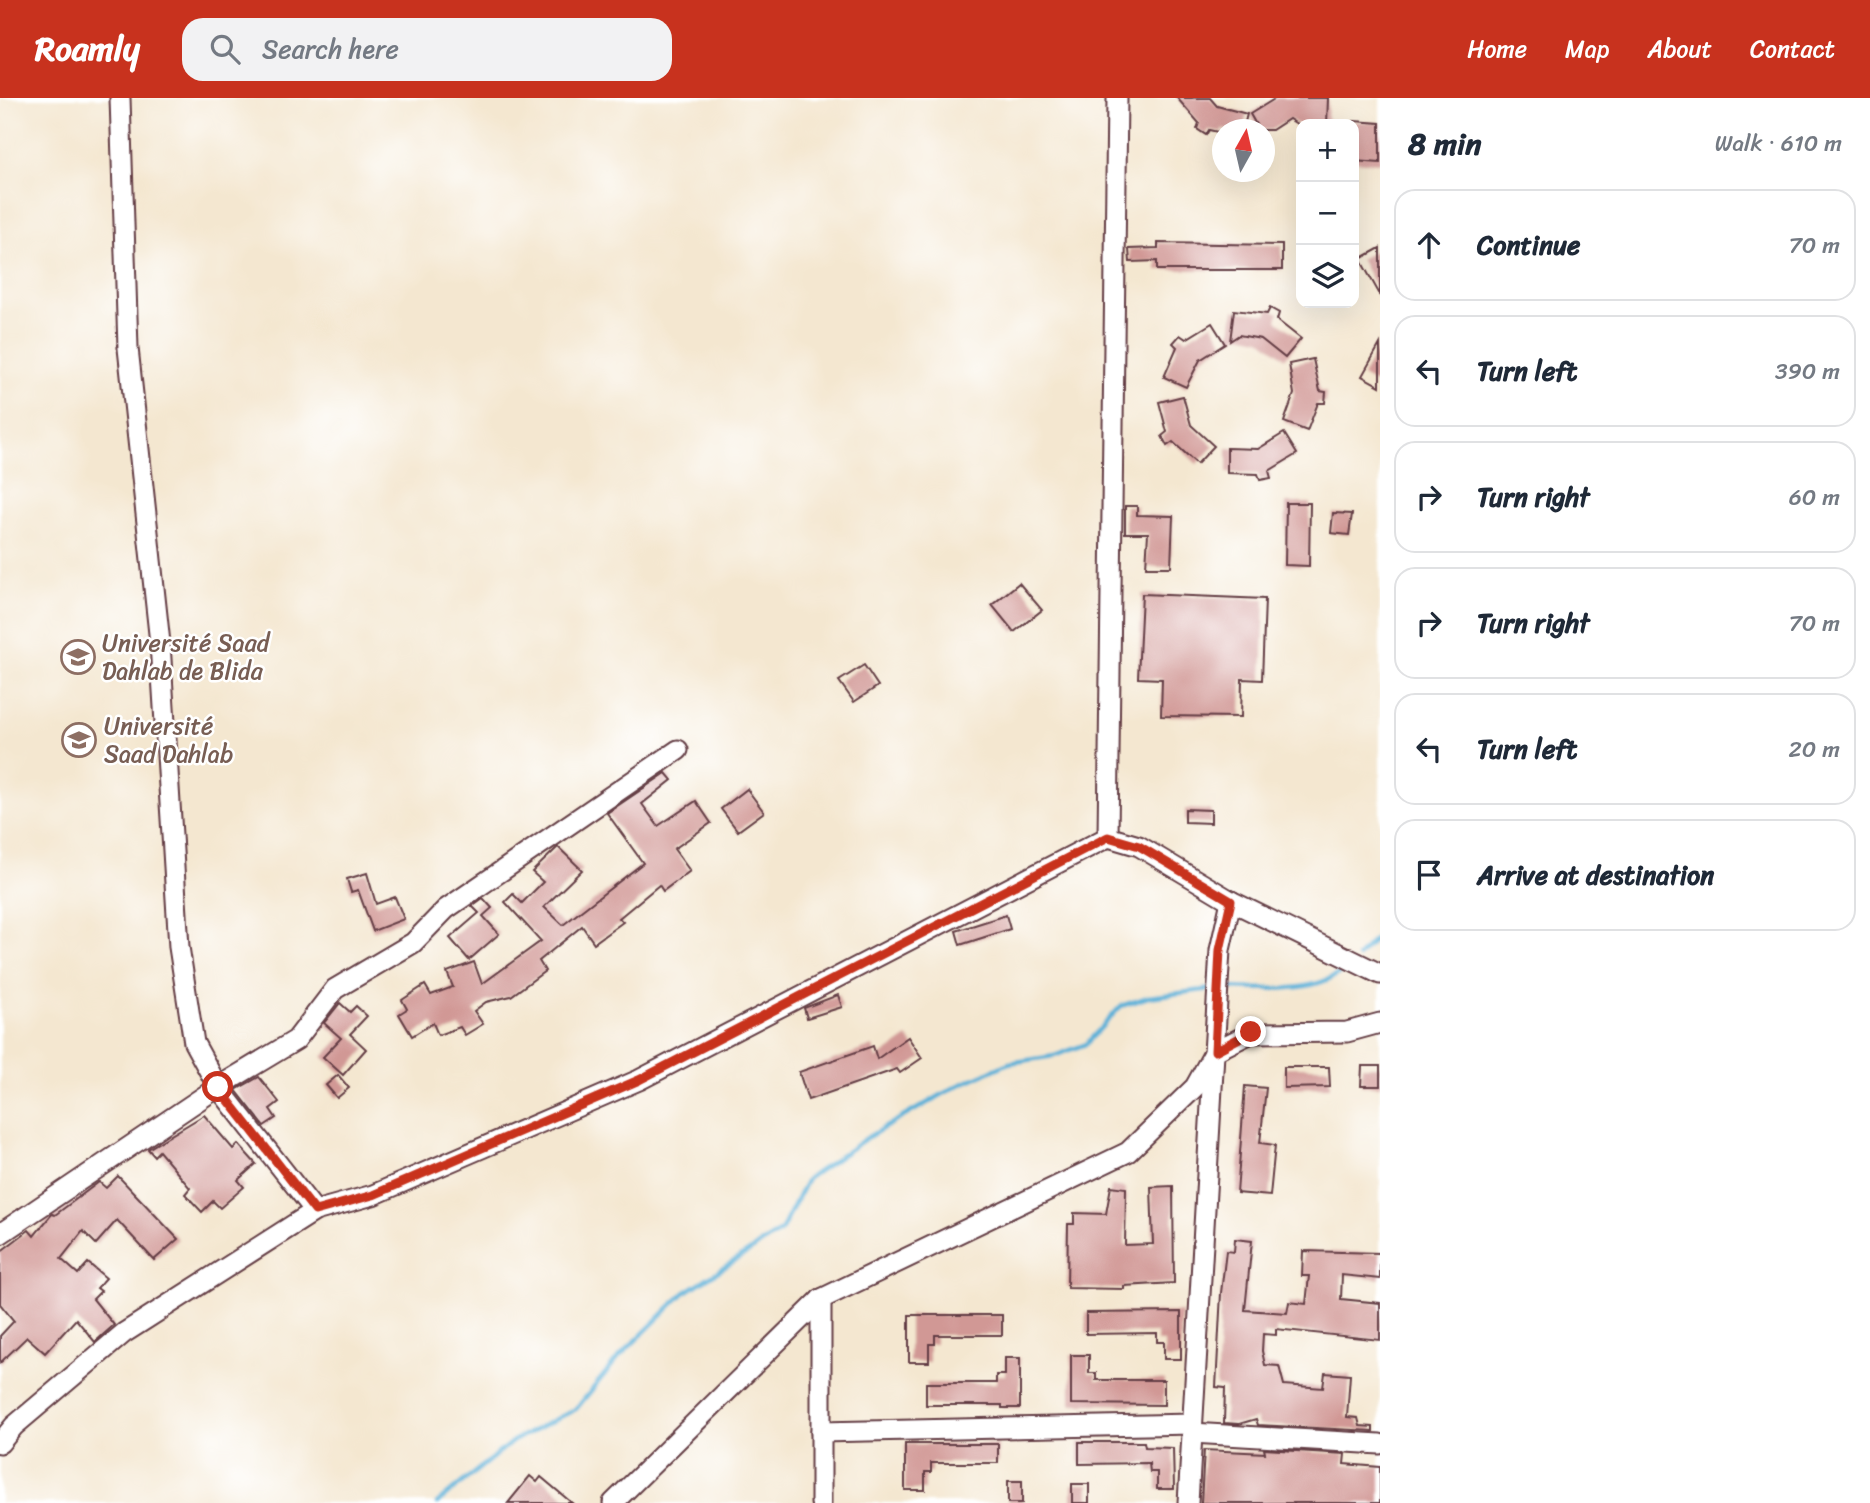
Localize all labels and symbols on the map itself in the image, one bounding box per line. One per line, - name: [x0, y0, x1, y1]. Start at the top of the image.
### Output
- north arrow: [1212, 119, 1275, 182]
- place label: Université Saad Dahlab de Blida: [102, 622, 271, 692]
- school or university icon: Université Saad Dahlab de Blida: [59, 638, 97, 676]
- place label: Université Saad Dahlab: [104, 705, 233, 775]
- school or university icon: Université Saad Dahlab: [60, 721, 98, 759]
- route end: [1235, 1016, 1266, 1047]
- route start: [202, 1071, 233, 1102]

